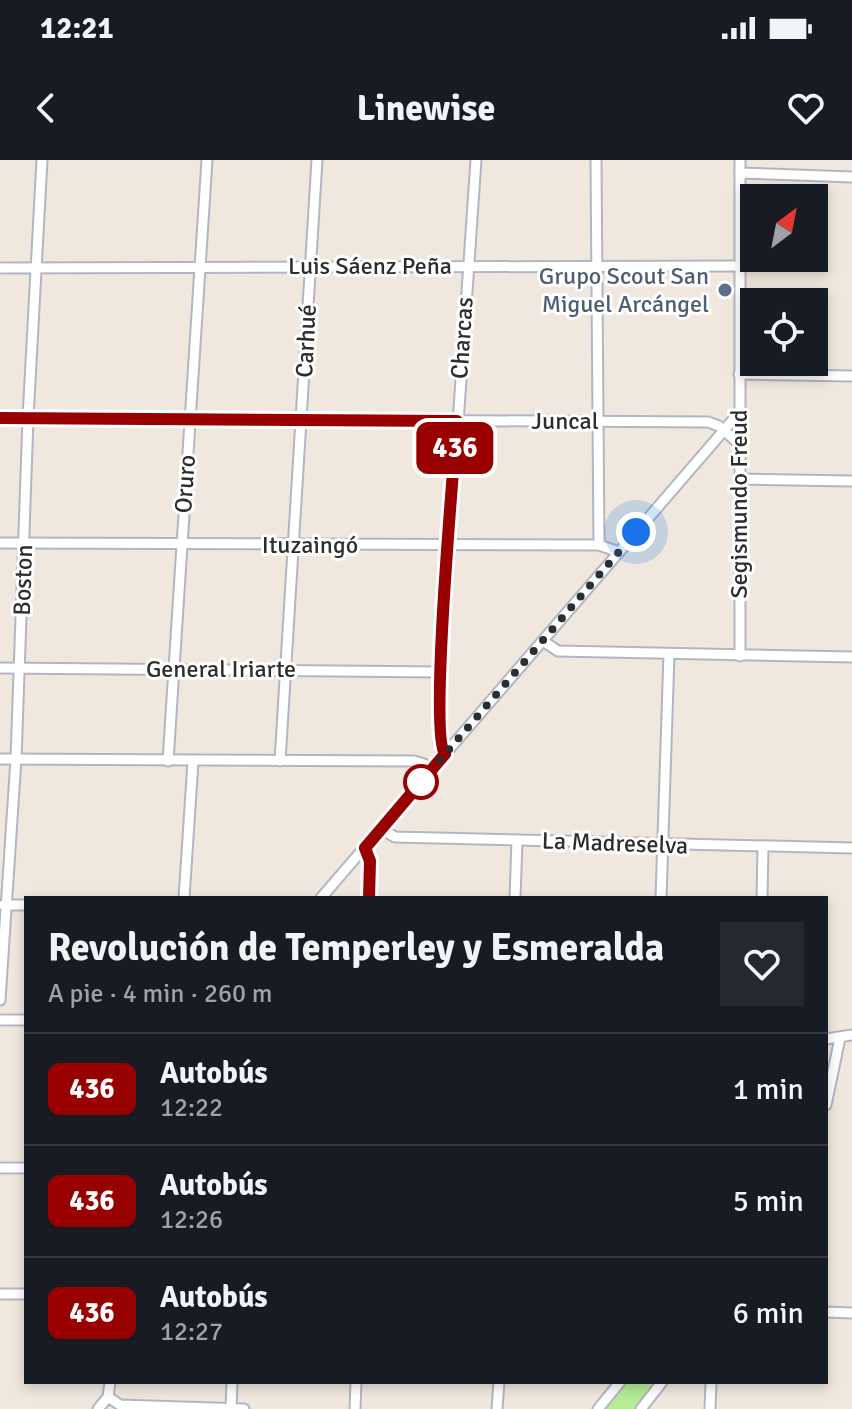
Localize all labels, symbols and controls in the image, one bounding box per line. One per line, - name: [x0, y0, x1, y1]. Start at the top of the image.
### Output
- text: 12:21: [40, 10, 114, 47]
- icon: back: [24, 86, 68, 130]
- text: Linewise: [357, 86, 495, 131]
- icon: heart: [784, 86, 828, 130]
- north arrow: [740, 184, 828, 272]
- map controls: [740, 184, 828, 376]
- street label: Luis Sáenz Peña: [288, 251, 452, 281]
- place label: Grupo Scout San Miguel Arcángel: [539, 261, 709, 319]
- marker: Grupo Scout San Miguel Arcángel: [716, 281, 734, 299]
- button: locate: [740, 288, 828, 376]
- street label: Charcas: [444, 296, 480, 380]
- street label: Carhué: [289, 304, 323, 378]
- street label: Juncal: [531, 406, 599, 436]
- street label: Segismundo Freud: [724, 410, 754, 598]
- line badge: 436: [409, 422, 501, 474]
- text: 436: [432, 431, 478, 465]
- street label: Oruro: [168, 454, 202, 514]
- your location: [616, 512, 656, 552]
- street label: Ituzaingó: [262, 530, 358, 560]
- street label: Boston: [7, 544, 39, 616]
- street label: General Iriarte: [146, 654, 296, 684]
- unlabelled marker: [404, 765, 438, 799]
- street label: La Madreselva: [541, 825, 689, 861]
- button: heart: [720, 922, 804, 1006]
- text: Revolución de Temperley y Esmeralda: [48, 924, 664, 971]
- text: A pie · 4 min · 260 m: [48, 978, 272, 1010]
- text: Autobús: [160, 1055, 268, 1092]
- text: 1 min: [733, 1071, 804, 1108]
- text: 436: [69, 1072, 115, 1106]
- text: 12:22: [160, 1092, 223, 1124]
- text: Autobús: [160, 1167, 268, 1204]
- text: 5 min: [733, 1183, 804, 1220]
- text: 436: [69, 1184, 115, 1218]
- text: 12:26: [160, 1204, 223, 1236]
- text: Autobús: [160, 1279, 268, 1316]
- text: 6 min: [733, 1295, 804, 1332]
- text: 436: [69, 1296, 115, 1330]
- text: 12:27: [160, 1316, 223, 1348]

